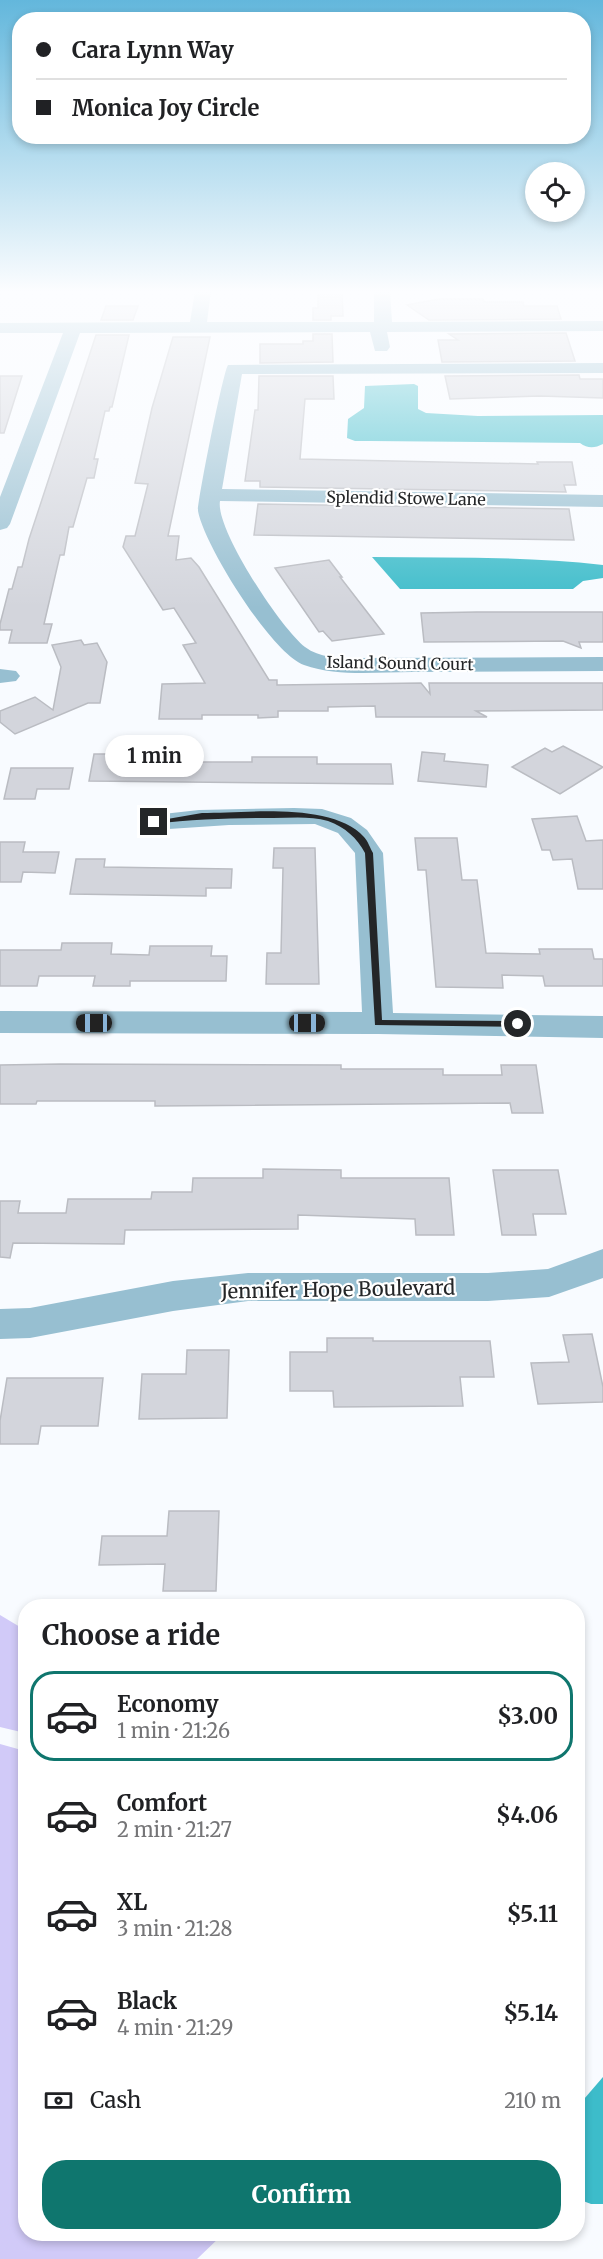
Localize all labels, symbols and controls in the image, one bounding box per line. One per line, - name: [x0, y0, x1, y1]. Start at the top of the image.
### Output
- text: Cara Lynn Way: [72, 36, 234, 64]
- text: Monica Joy Circle: [72, 94, 259, 122]
- map controls: [525, 162, 585, 222]
- button: locate: [525, 162, 585, 222]
- street label: Splendid Stowe Lane: [326, 487, 486, 509]
- street label: Island Sound Court: [326, 652, 474, 674]
- callout: 1 min: [104, 735, 204, 777]
- text: 1 min: [127, 743, 182, 768]
- route end: [140, 808, 167, 835]
- route start: [504, 1010, 531, 1037]
- car: [76, 1014, 112, 1032]
- car: [289, 1014, 325, 1032]
- street label: Jennifer Hope Boulevard: [220, 1274, 455, 1304]
- text: Choose a ride: [42, 1618, 220, 1652]
- icon: car: [45, 1689, 99, 1743]
- text: Economy: [117, 1690, 218, 1718]
- text: $3.00: [497, 1702, 558, 1730]
- text: 1 min · 21:26: [117, 1718, 230, 1743]
- icon: car: [45, 1788, 99, 1842]
- text: Comfort: [117, 1789, 207, 1817]
- text: $4.06: [496, 1801, 558, 1829]
- text: 2 min · 21:27: [117, 1817, 232, 1842]
- icon: car: [45, 1887, 99, 1941]
- text: XL: [117, 1888, 147, 1916]
- text: $5.11: [507, 1900, 558, 1928]
- text: 3 min · 21:28: [117, 1916, 232, 1941]
- icon: car: [45, 1986, 99, 2040]
- text: Black: [117, 1987, 177, 2015]
- text: $5.14: [504, 1999, 558, 2027]
- text: 4 min · 21:29: [117, 2015, 233, 2040]
- icon: cash: [42, 2084, 75, 2117]
- text: Cash: [90, 2086, 141, 2114]
- text: 210 m: [504, 2088, 561, 2113]
- button: Confirm: [42, 2160, 561, 2229]

